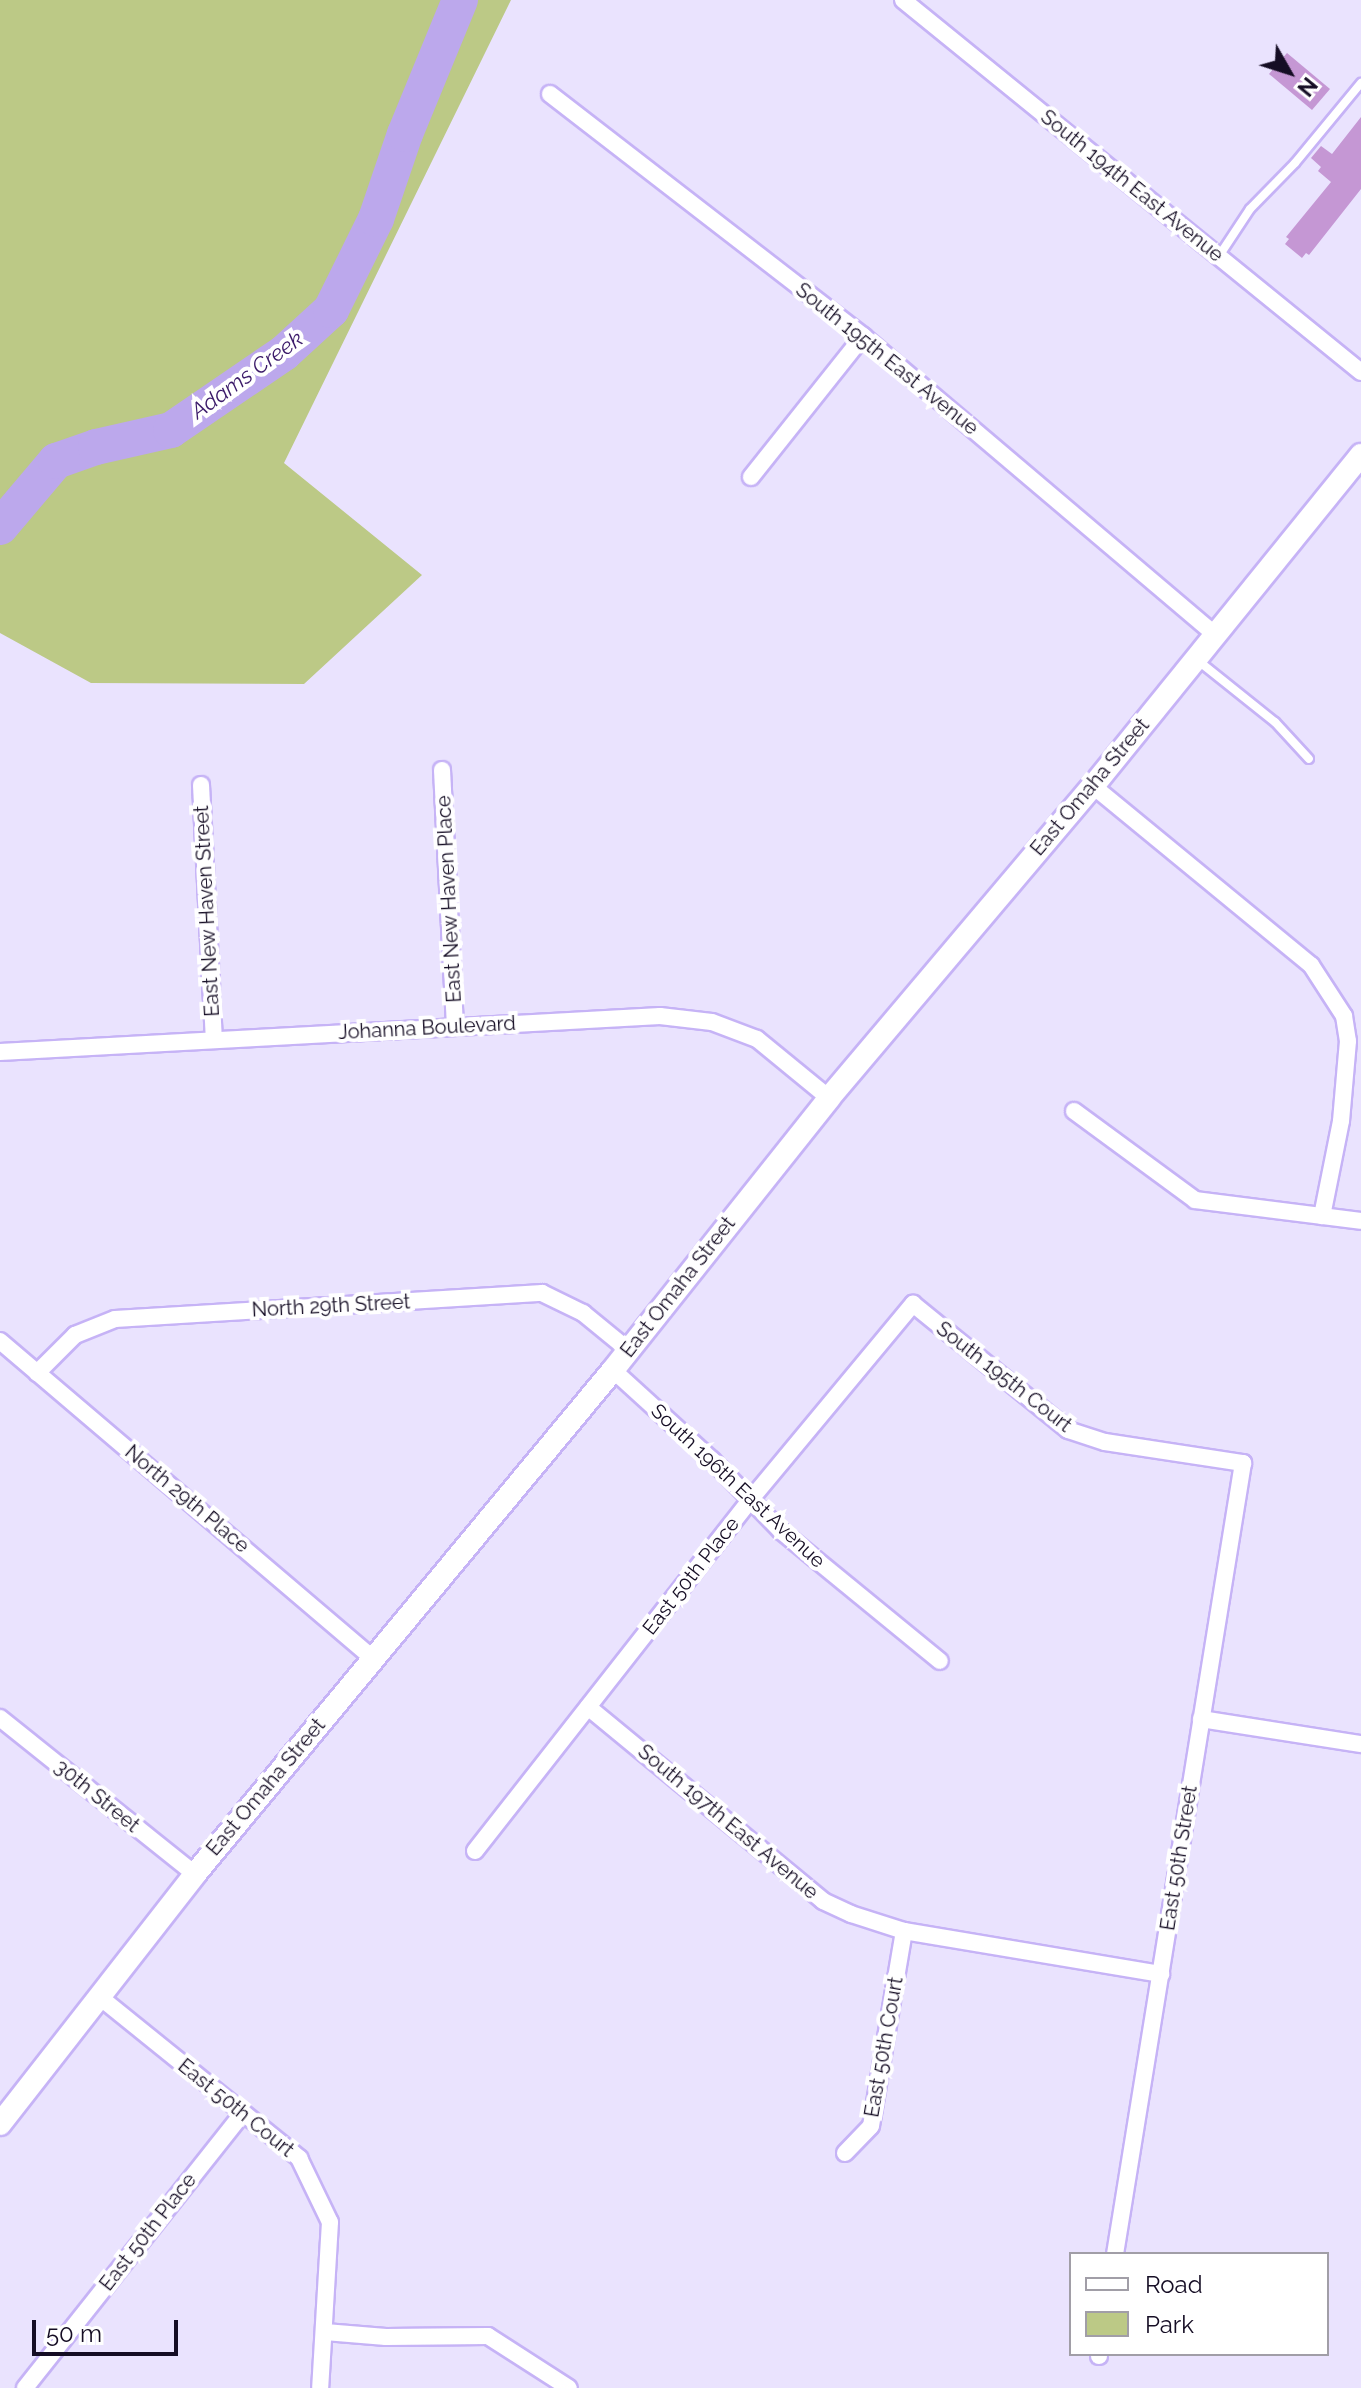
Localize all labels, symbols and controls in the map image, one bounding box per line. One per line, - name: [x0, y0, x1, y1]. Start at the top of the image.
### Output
- north arrow: [1249, 32, 1329, 112]
- text: N: [1292, 72, 1323, 102]
- street label: South 194th East Avenue: [1036, 105, 1228, 267]
- street label: South 195th East Avenue: [791, 278, 983, 440]
- water label: Adams Creek: [186, 325, 308, 425]
- street label: East Omaha Street: [1026, 713, 1154, 861]
- street label: East New Haven Place: [432, 795, 466, 1003]
- street label: East New Haven Street: [189, 804, 225, 1018]
- street label: Johanna Boulevard: [338, 1011, 516, 1045]
- street label: East Omaha Street: [616, 1212, 740, 1362]
- street label: North 29th Street: [251, 1290, 411, 1322]
- street label: South 195th Court: [932, 1317, 1076, 1437]
- street label: South 196th East Avenue: [646, 1399, 830, 1573]
- street label: North 29th Place: [120, 1440, 254, 1558]
- street label: East 50th Place: [638, 1512, 744, 1640]
- street label: East Omaha Street: [202, 1713, 330, 1861]
- street label: South 197th East Avenue: [633, 1739, 823, 1905]
- street label: 30th Street: [50, 1755, 144, 1837]
- street label: East 50th Street: [1156, 1784, 1202, 1932]
- street label: East 50th Court: [860, 1975, 908, 2119]
- street label: East 50th Court: [173, 2054, 299, 2162]
- street label: East 50th Place: [95, 2168, 201, 2296]
- legend: [1069, 2252, 1329, 2356]
- text: Road: [1145, 2270, 1203, 2299]
- scale bar: [36, 2304, 182, 2354]
- text: Park: [1145, 2310, 1194, 2339]
- text: 50 m: [46, 2319, 102, 2348]

